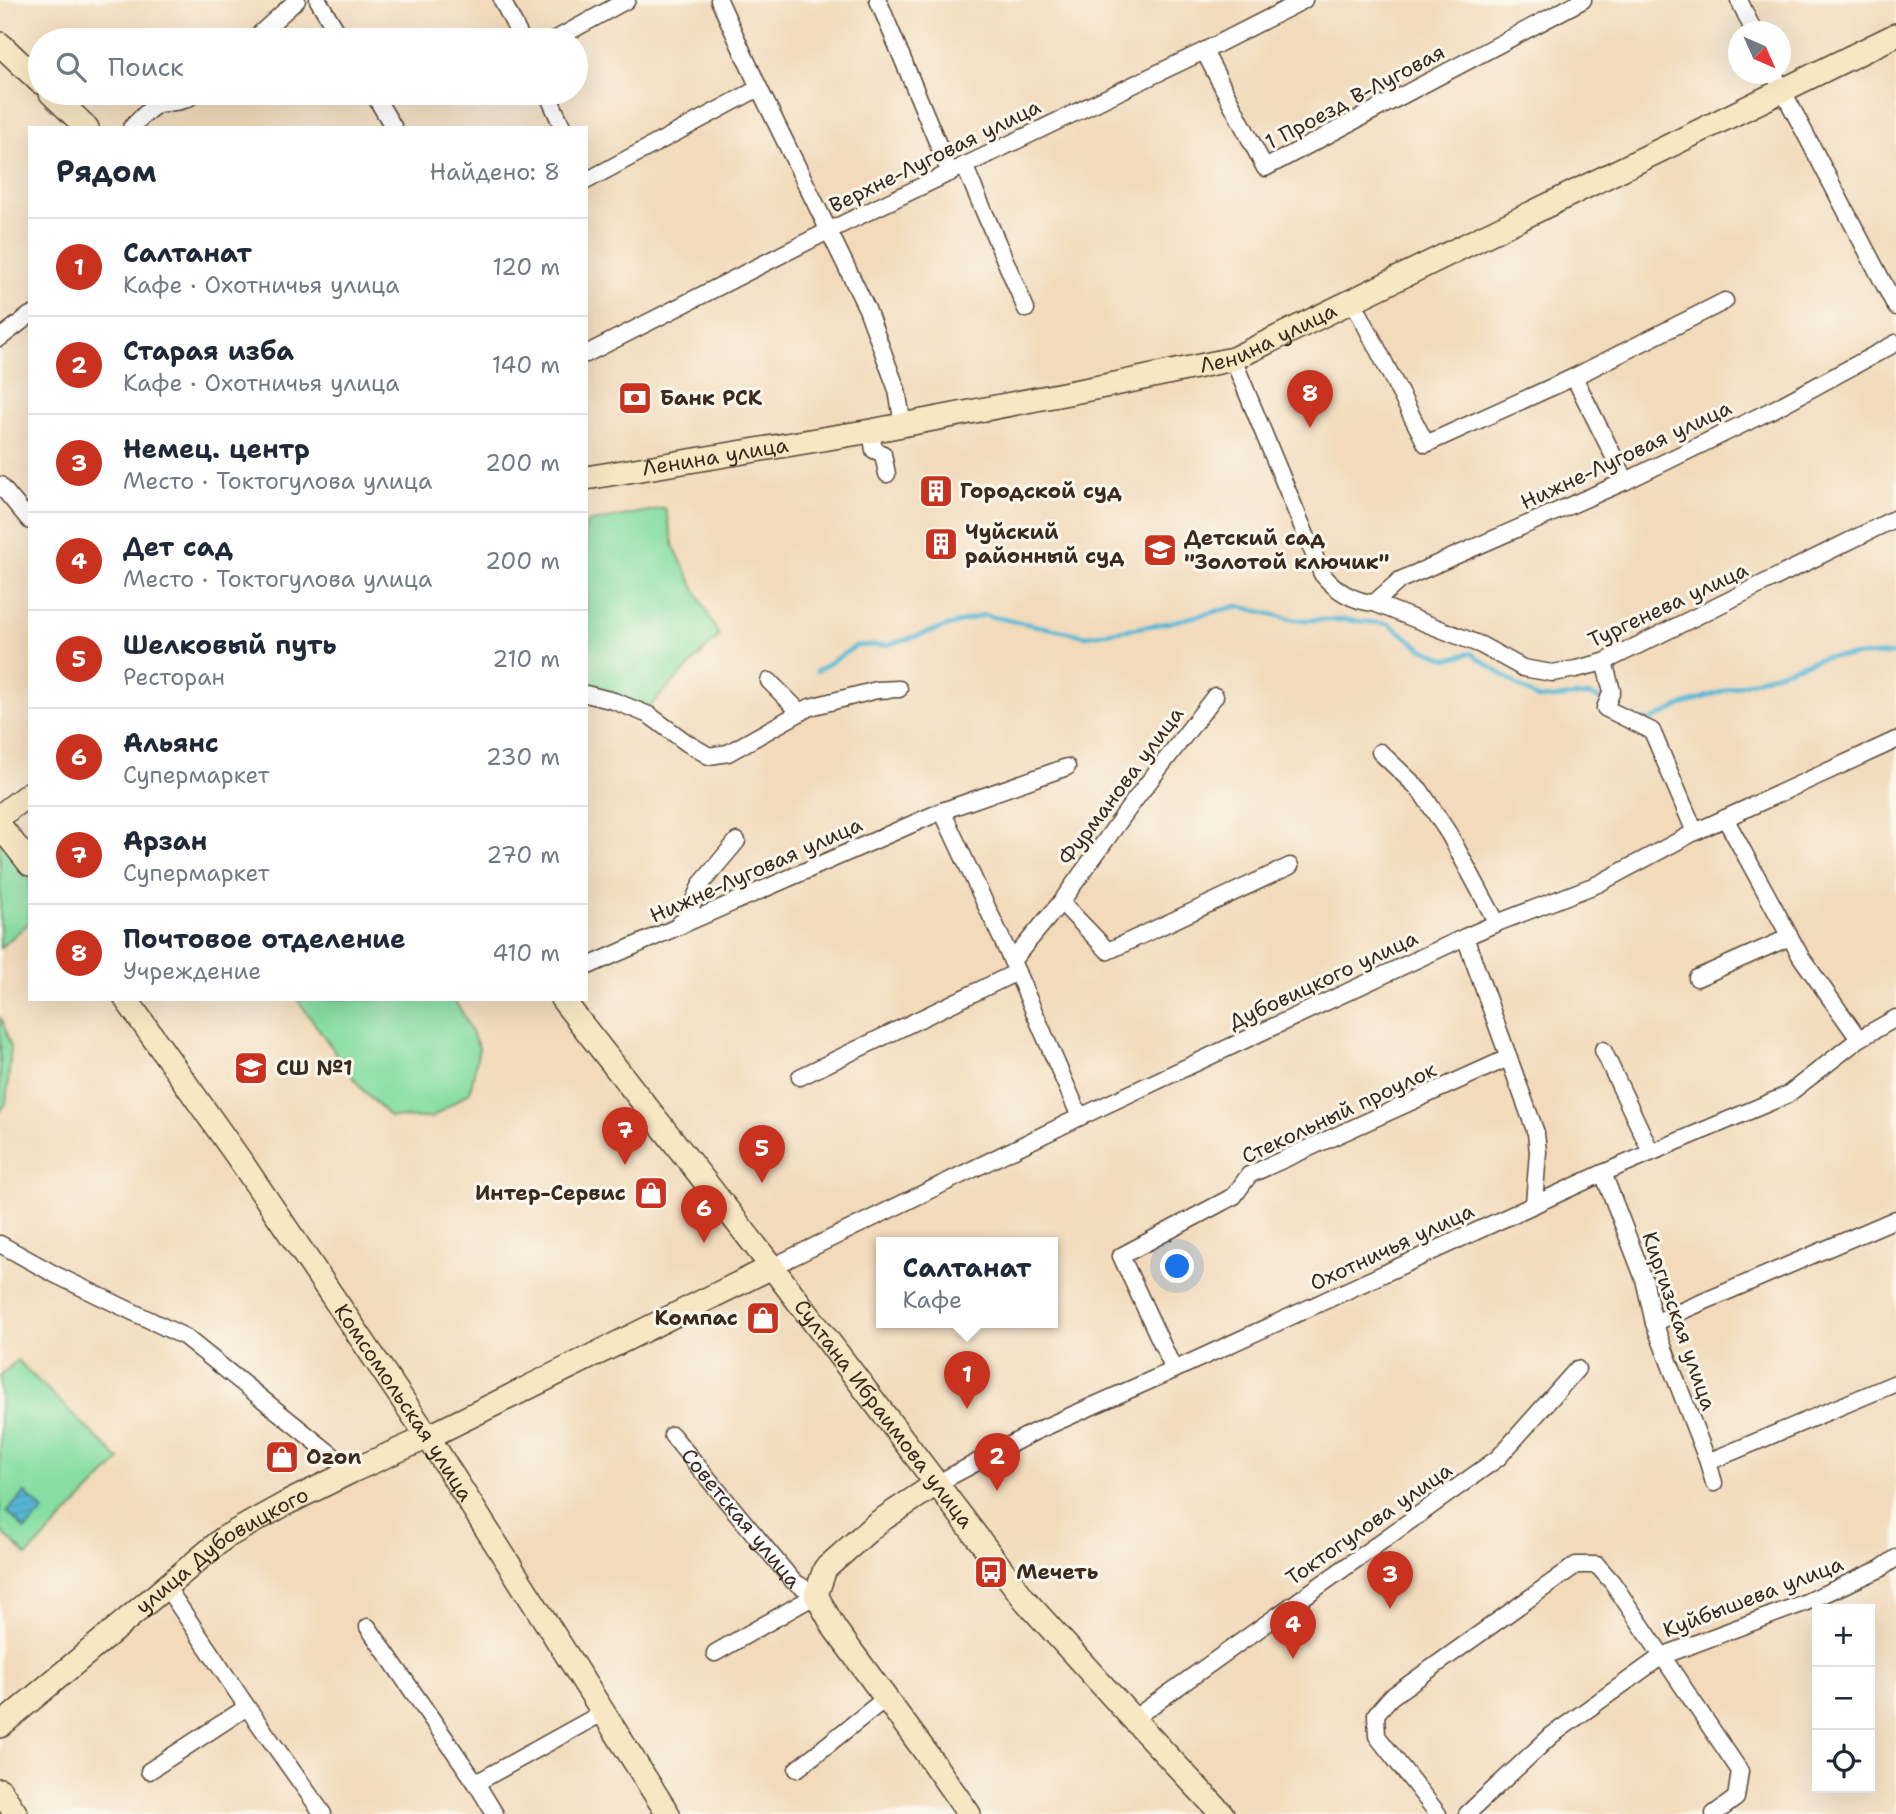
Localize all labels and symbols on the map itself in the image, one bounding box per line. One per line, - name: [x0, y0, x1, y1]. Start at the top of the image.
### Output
- north arrow: [1728, 21, 1791, 84]
- street label: 1 Проезд В-Луговая: [1260, 38, 1450, 156]
- street label: Верхне-Луговая улица: [825, 93, 1045, 219]
- street label: Ленина улица: [1197, 296, 1341, 380]
- pin: 8: [1287, 370, 1333, 428]
- bank icon: Банк РСК: [616, 379, 654, 417]
- place label: Банк РСК: [660, 384, 763, 412]
- street label: Нижне-Луговая улица: [1516, 394, 1736, 516]
- street label: Ленина улица: [640, 431, 790, 482]
- building icon: Городской суд: [917, 472, 955, 510]
- place label: Городской суд: [960, 477, 1122, 505]
- place label: Чуйский районный суд: [965, 518, 1124, 570]
- place label: Детский сад "Золотой ключик": [1184, 524, 1389, 576]
- building icon: Чуйский районный суд: [922, 525, 960, 563]
- school or university icon: Детский сад "Золотой ключик": [1141, 531, 1179, 569]
- street label: Тургенева улица: [1583, 556, 1753, 654]
- street label: Фурманова улица: [1052, 701, 1190, 871]
- street label: Нижне-Луговая улица: [645, 810, 867, 930]
- street label: Дубовицкого улица: [1224, 924, 1422, 1036]
- school or university icon: СШ №1: [232, 1049, 270, 1087]
- place label: СШ №1: [276, 1054, 353, 1082]
- street label: Стекольный проулок: [1237, 1056, 1441, 1170]
- pin: 7: [602, 1107, 648, 1165]
- pin: 5: [739, 1125, 785, 1183]
- shop icon: Интер-Сервис: [632, 1174, 670, 1212]
- place label: Интер-Сервис: [475, 1179, 626, 1207]
- pin: 6: [681, 1185, 727, 1243]
- street label: Охотничья улица: [1305, 1197, 1479, 1297]
- street label: Киргизская улица: [1635, 1228, 1723, 1414]
- your location: [1160, 1249, 1194, 1283]
- street label: Султана Ибраимова улица: [788, 1294, 980, 1534]
- street label: Комсомольская улица: [328, 1298, 479, 1507]
- shop icon: Компас: [744, 1299, 782, 1337]
- place label: Компас: [655, 1304, 738, 1332]
- pin: 1: [944, 1351, 990, 1409]
- pin: 2: [974, 1433, 1020, 1491]
- shop icon: Ozon: [263, 1438, 301, 1476]
- street label: Советская улица: [675, 1442, 807, 1594]
- place label: Ozon: [306, 1443, 361, 1471]
- street label: Токтогулова улица: [1280, 1456, 1458, 1592]
- street label: улица Дубовицкого: [130, 1481, 313, 1620]
- street label: Куйбышева улица: [1659, 1550, 1847, 1644]
- pin: 3: [1367, 1551, 1413, 1609]
- bus stop icon: Мечеть: [972, 1553, 1010, 1591]
- place label: Мечеть: [1016, 1558, 1098, 1586]
- pin: 4: [1270, 1601, 1316, 1659]

